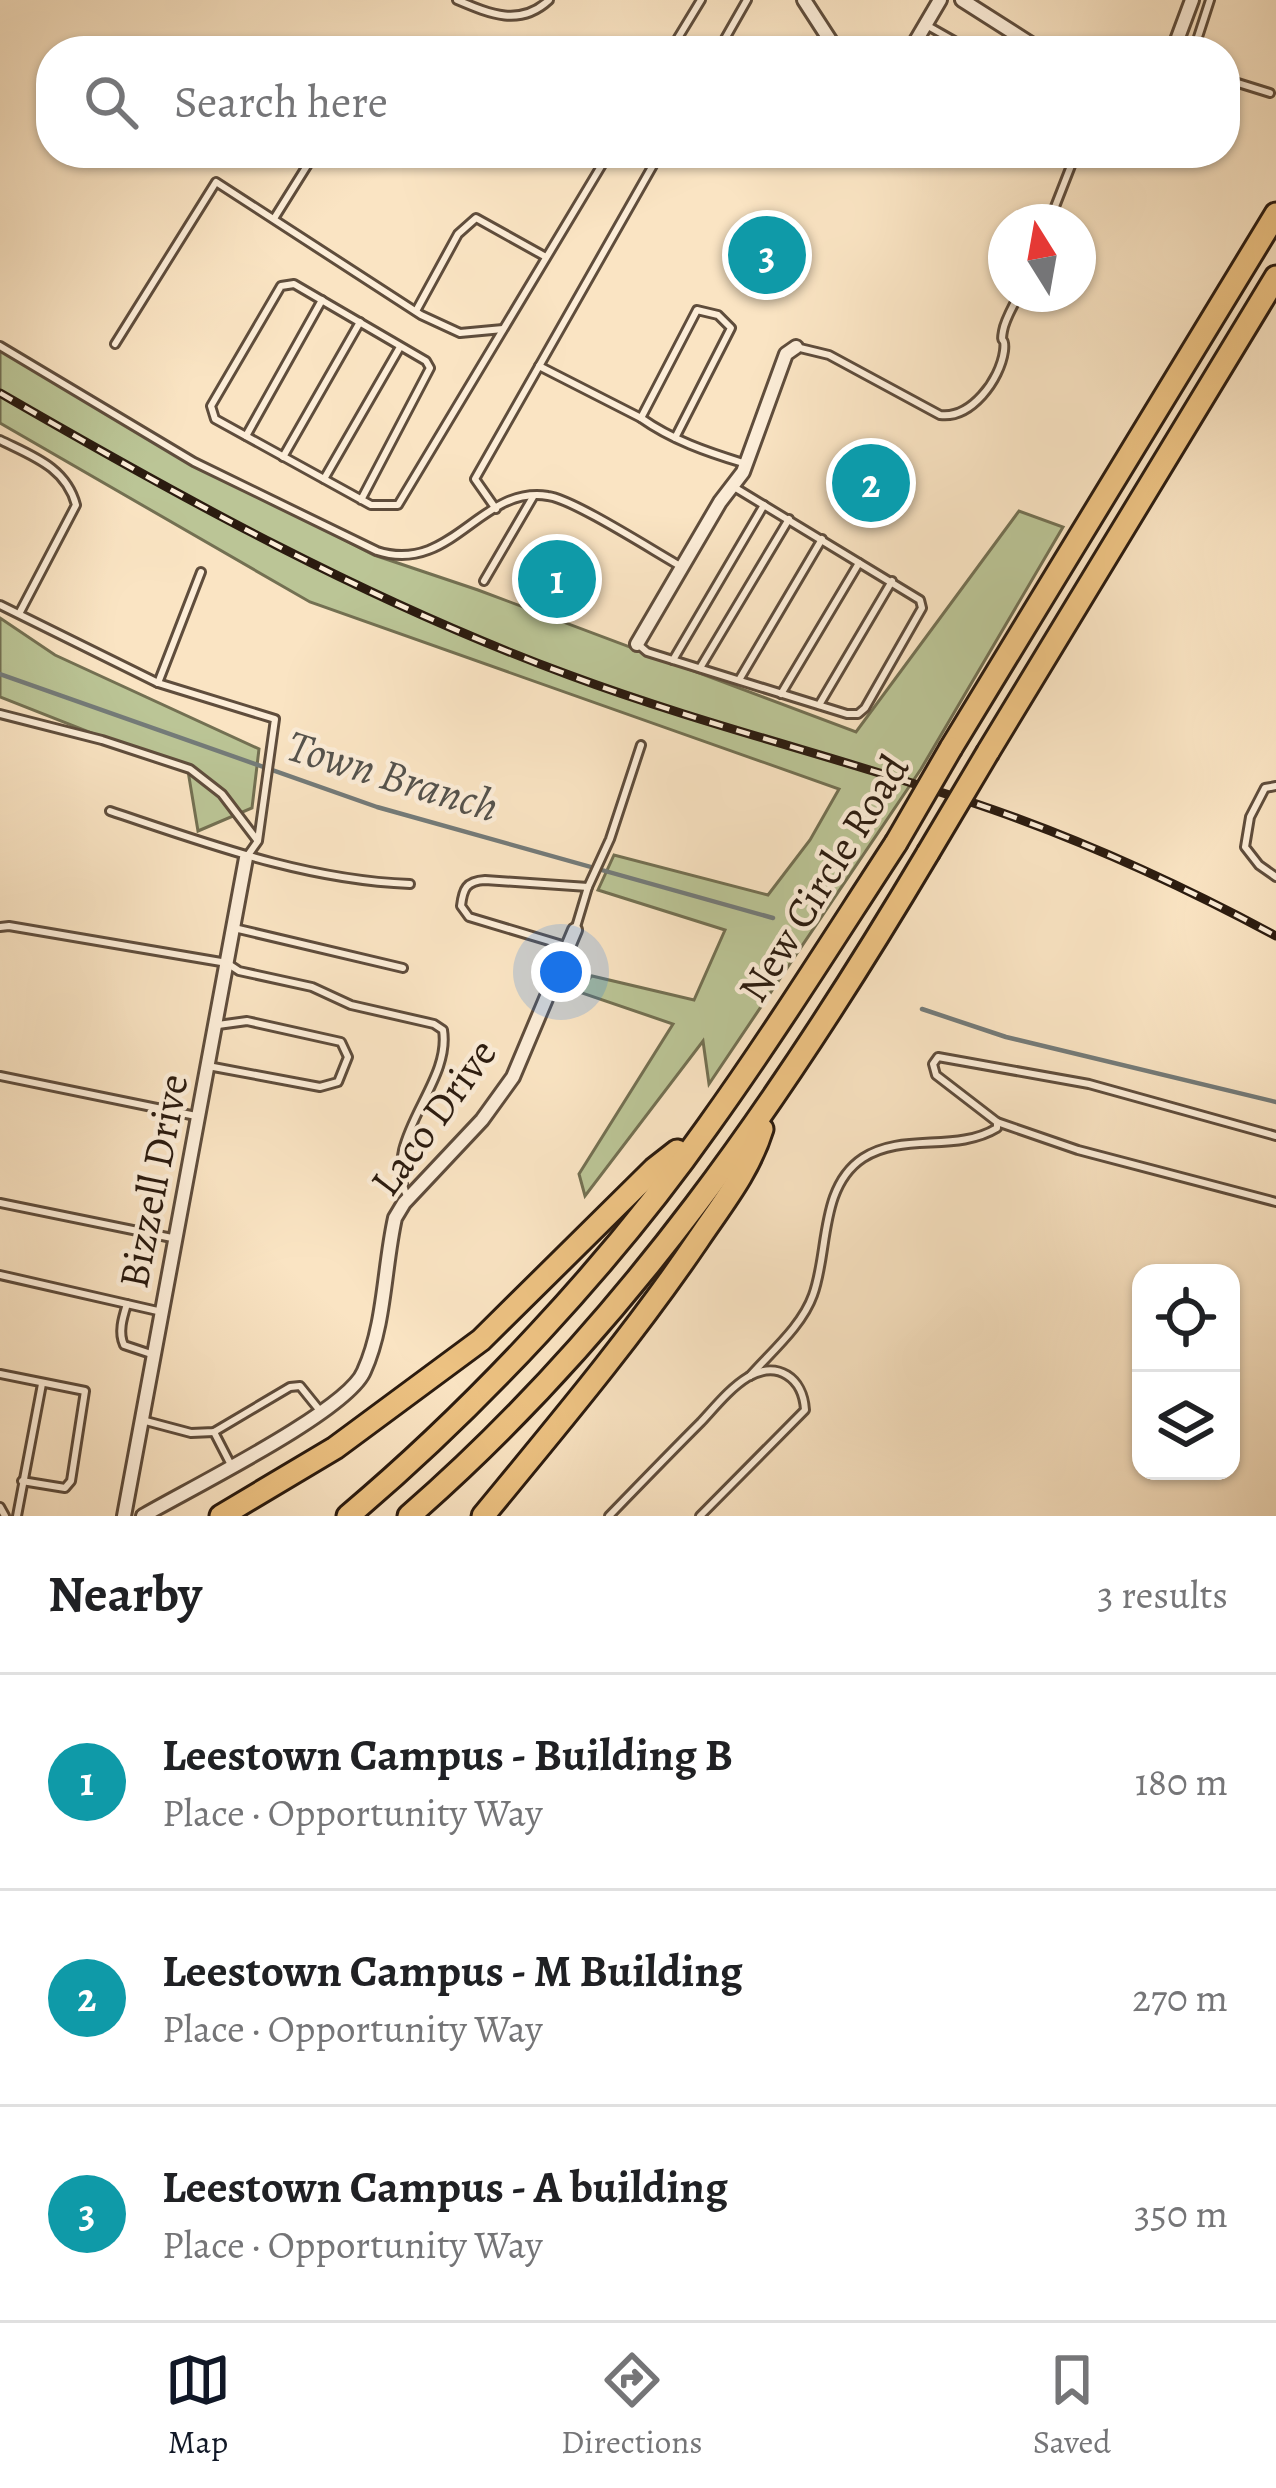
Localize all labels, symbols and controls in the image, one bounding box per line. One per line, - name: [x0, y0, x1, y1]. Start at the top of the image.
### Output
- search box: [36, 36, 1240, 168]
- icon: search: [78, 69, 144, 135]
- text: Search here: [174, 71, 388, 133]
- north arrow: [988, 204, 1096, 312]
- pin: 3: [728, 210, 806, 300]
- pin: 2: [832, 438, 910, 528]
- pin: 1: [518, 534, 596, 624]
- water label: Town Branch: [280, 714, 506, 838]
- street label: New Circle Road: [724, 743, 922, 1013]
- your location: [531, 942, 591, 1002]
- street label: Laco Drive: [357, 1027, 509, 1207]
- street label: Bizzell Drive: [104, 1069, 202, 1293]
- map controls: [1132, 1264, 1240, 1480]
- button: locate: [1132, 1264, 1240, 1372]
- button: layers: [1132, 1372, 1240, 1480]
- text: Nearby: [48, 1559, 202, 1629]
- text: 3 results: [1097, 1568, 1228, 1621]
- text: Leestown Campus - Building B: [162, 1724, 733, 1786]
- text: 1: [80, 1755, 94, 1808]
- text: 180 m: [1135, 1755, 1228, 1808]
- text: Place · Opportunity Way: [162, 1786, 543, 1839]
- text: Leestown Campus - M Building: [162, 1940, 743, 2002]
- text: 2: [78, 1971, 96, 2024]
- text: 270 m: [1132, 1971, 1228, 2024]
- text: Place · Opportunity Way: [162, 2002, 543, 2055]
- text: Leestown Campus - A building: [162, 2156, 728, 2218]
- text: 3: [79, 2187, 95, 2240]
- text: 350 m: [1134, 2187, 1228, 2240]
- text: Place · Opportunity Way: [162, 2218, 543, 2271]
- tab: Map: [165, 2347, 231, 2464]
- tab: Directions: [561, 2347, 703, 2464]
- tab: Saved: [1033, 2347, 1111, 2464]

